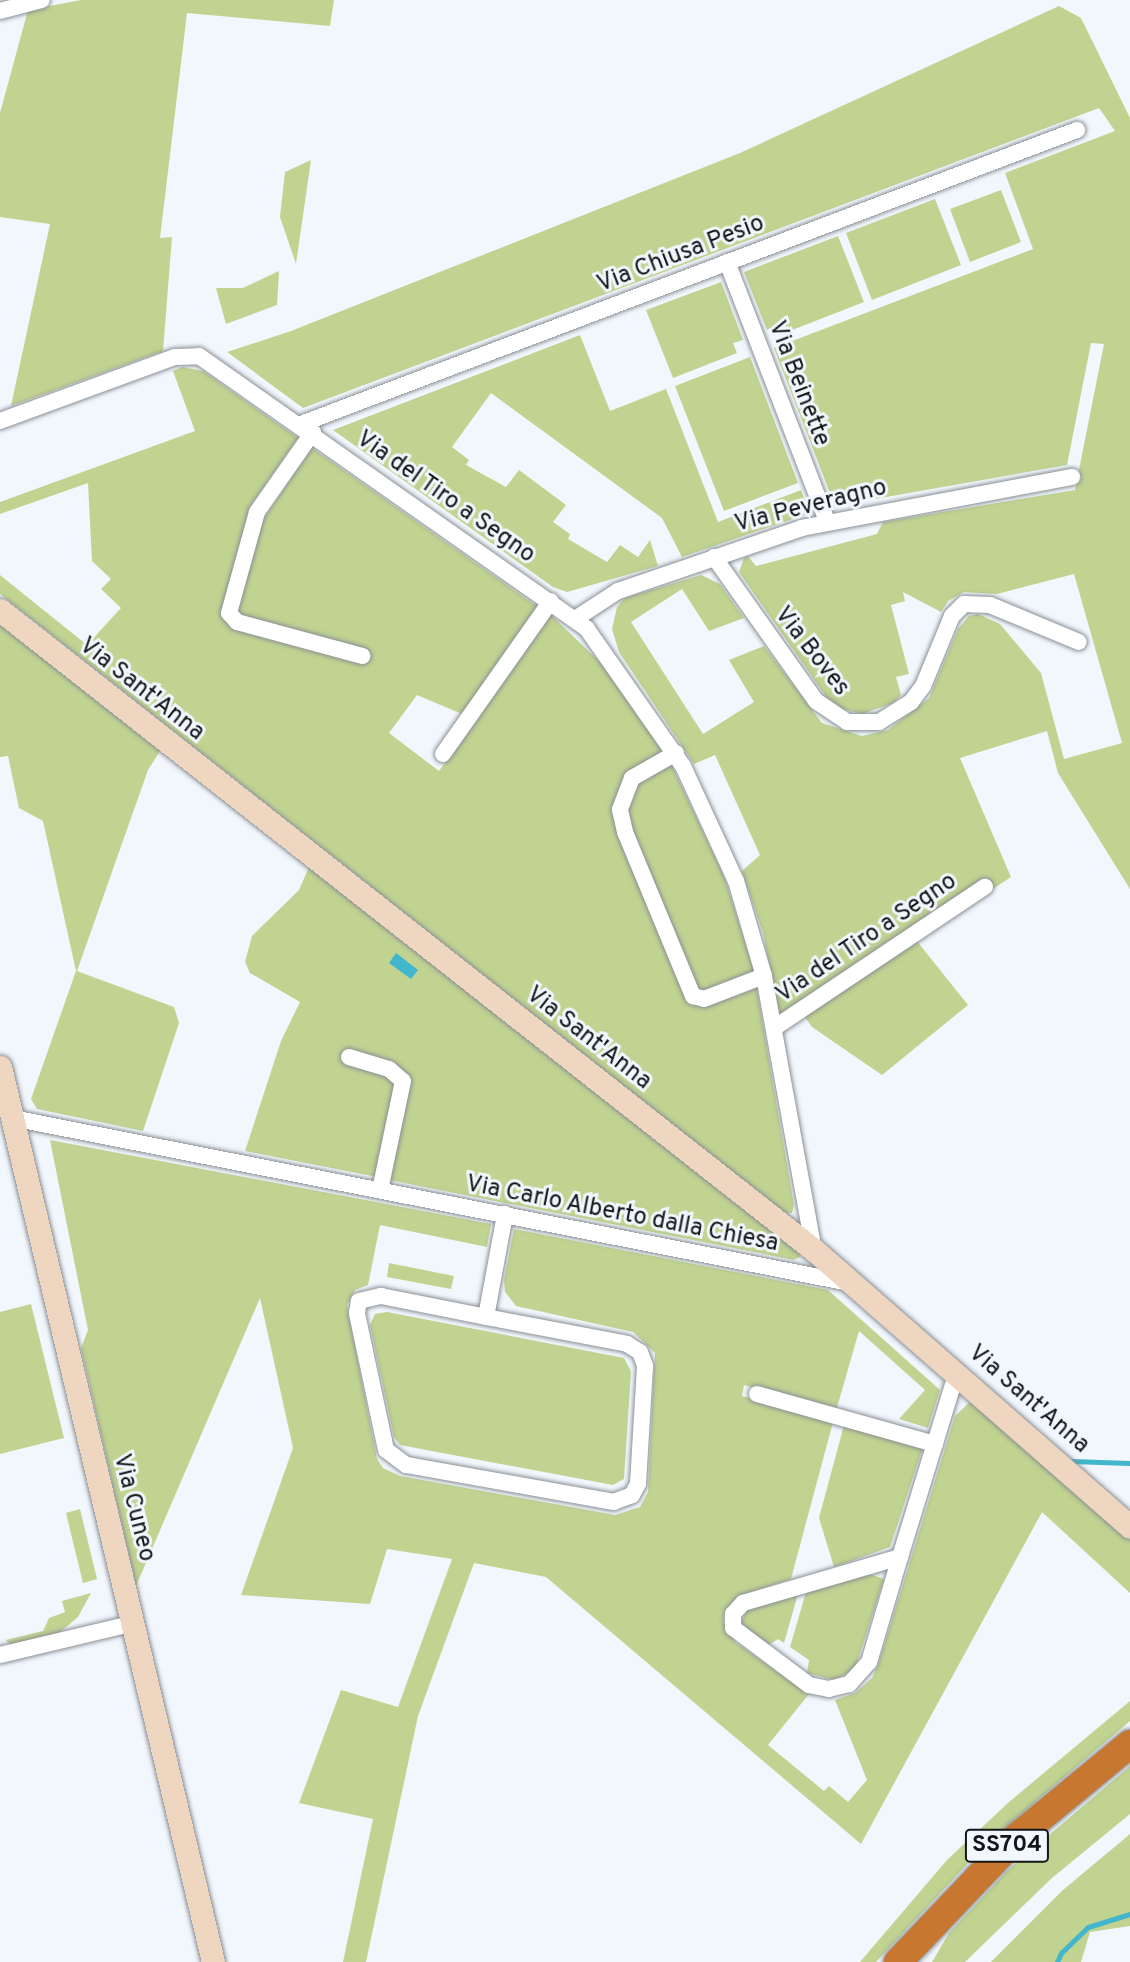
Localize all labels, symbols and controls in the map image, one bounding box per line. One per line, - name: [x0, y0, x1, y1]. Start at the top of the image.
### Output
- street label: Via Chiusa Pesio: [593, 210, 769, 300]
- street label: Via Beinette: [761, 317, 835, 451]
- street label: Via del Tiro a Segno: [350, 425, 540, 571]
- street label: Via Peveragno: [732, 474, 890, 540]
- street label: Via Boves: [767, 602, 855, 702]
- street label: Via Sant'Anna: [73, 632, 209, 748]
- street label: Via del Tiro a Segno: [771, 868, 963, 1010]
- street label: Via Sant'Anna: [520, 981, 656, 1097]
- street label: Via Carlo Alberto dalla Chiesa: [463, 1170, 781, 1260]
- street label: Via Sant'Anna: [962, 1340, 1094, 1460]
- street label: Via Cuneo: [106, 1451, 160, 1565]
- road number: SS704: [963, 1826, 1051, 1866]

